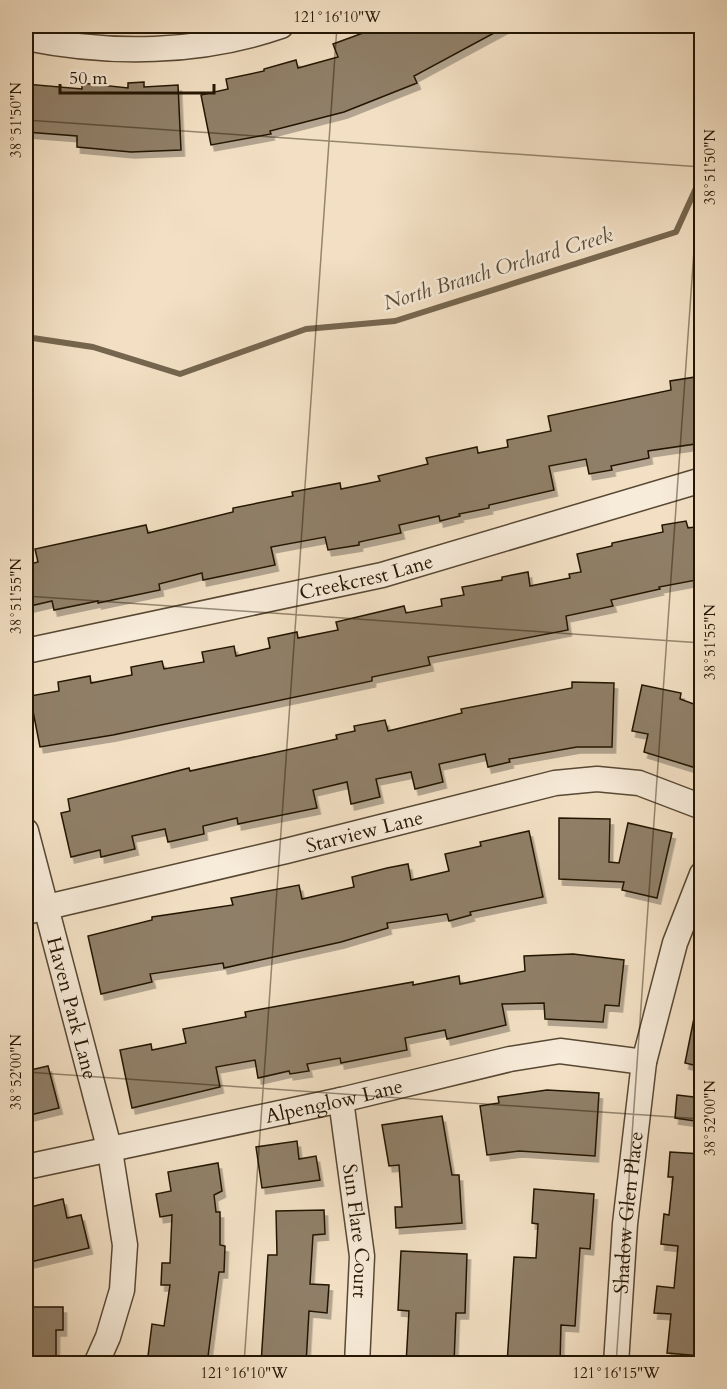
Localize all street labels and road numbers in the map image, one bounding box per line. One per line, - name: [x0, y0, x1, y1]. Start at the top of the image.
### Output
- street label: Creekcrest Lane: [297, 547, 436, 606]
- street label: Starview Lane: [303, 803, 426, 859]
- street label: Haven Park Lane: [41, 934, 104, 1082]
- street label: Alpenglow Lane: [263, 1072, 405, 1129]
- street label: Shadow Glen Place: [607, 1130, 649, 1295]
- street label: Sun Flare Court: [336, 1162, 376, 1300]

